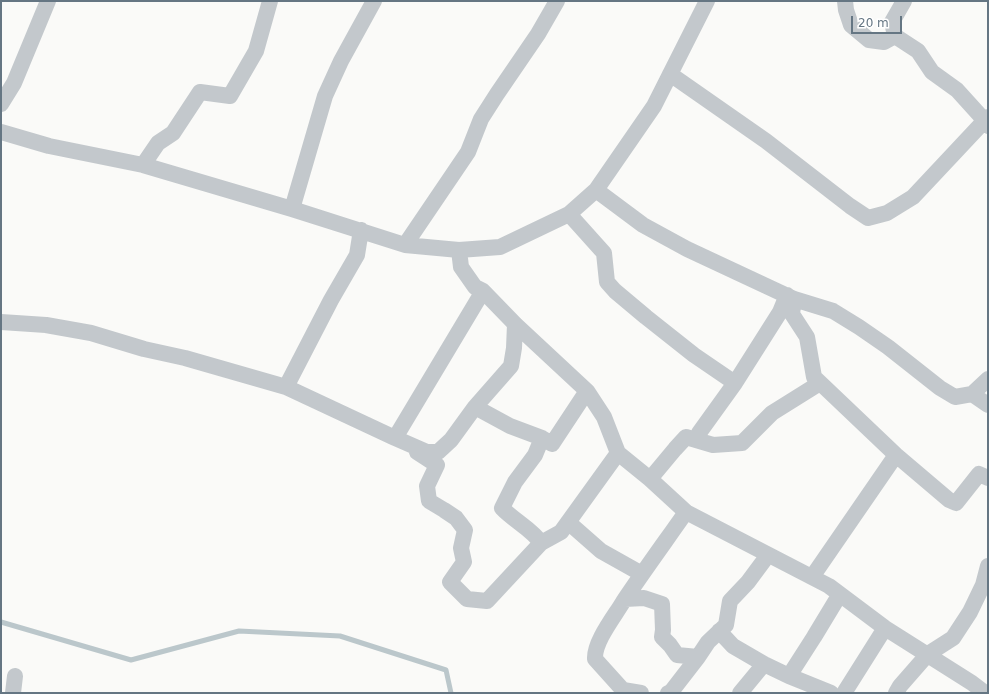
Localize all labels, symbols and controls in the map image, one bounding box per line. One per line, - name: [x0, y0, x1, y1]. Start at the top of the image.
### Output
- scale bar: [853, 8, 904, 34]
- text: 20 m: [858, 16, 889, 30]

